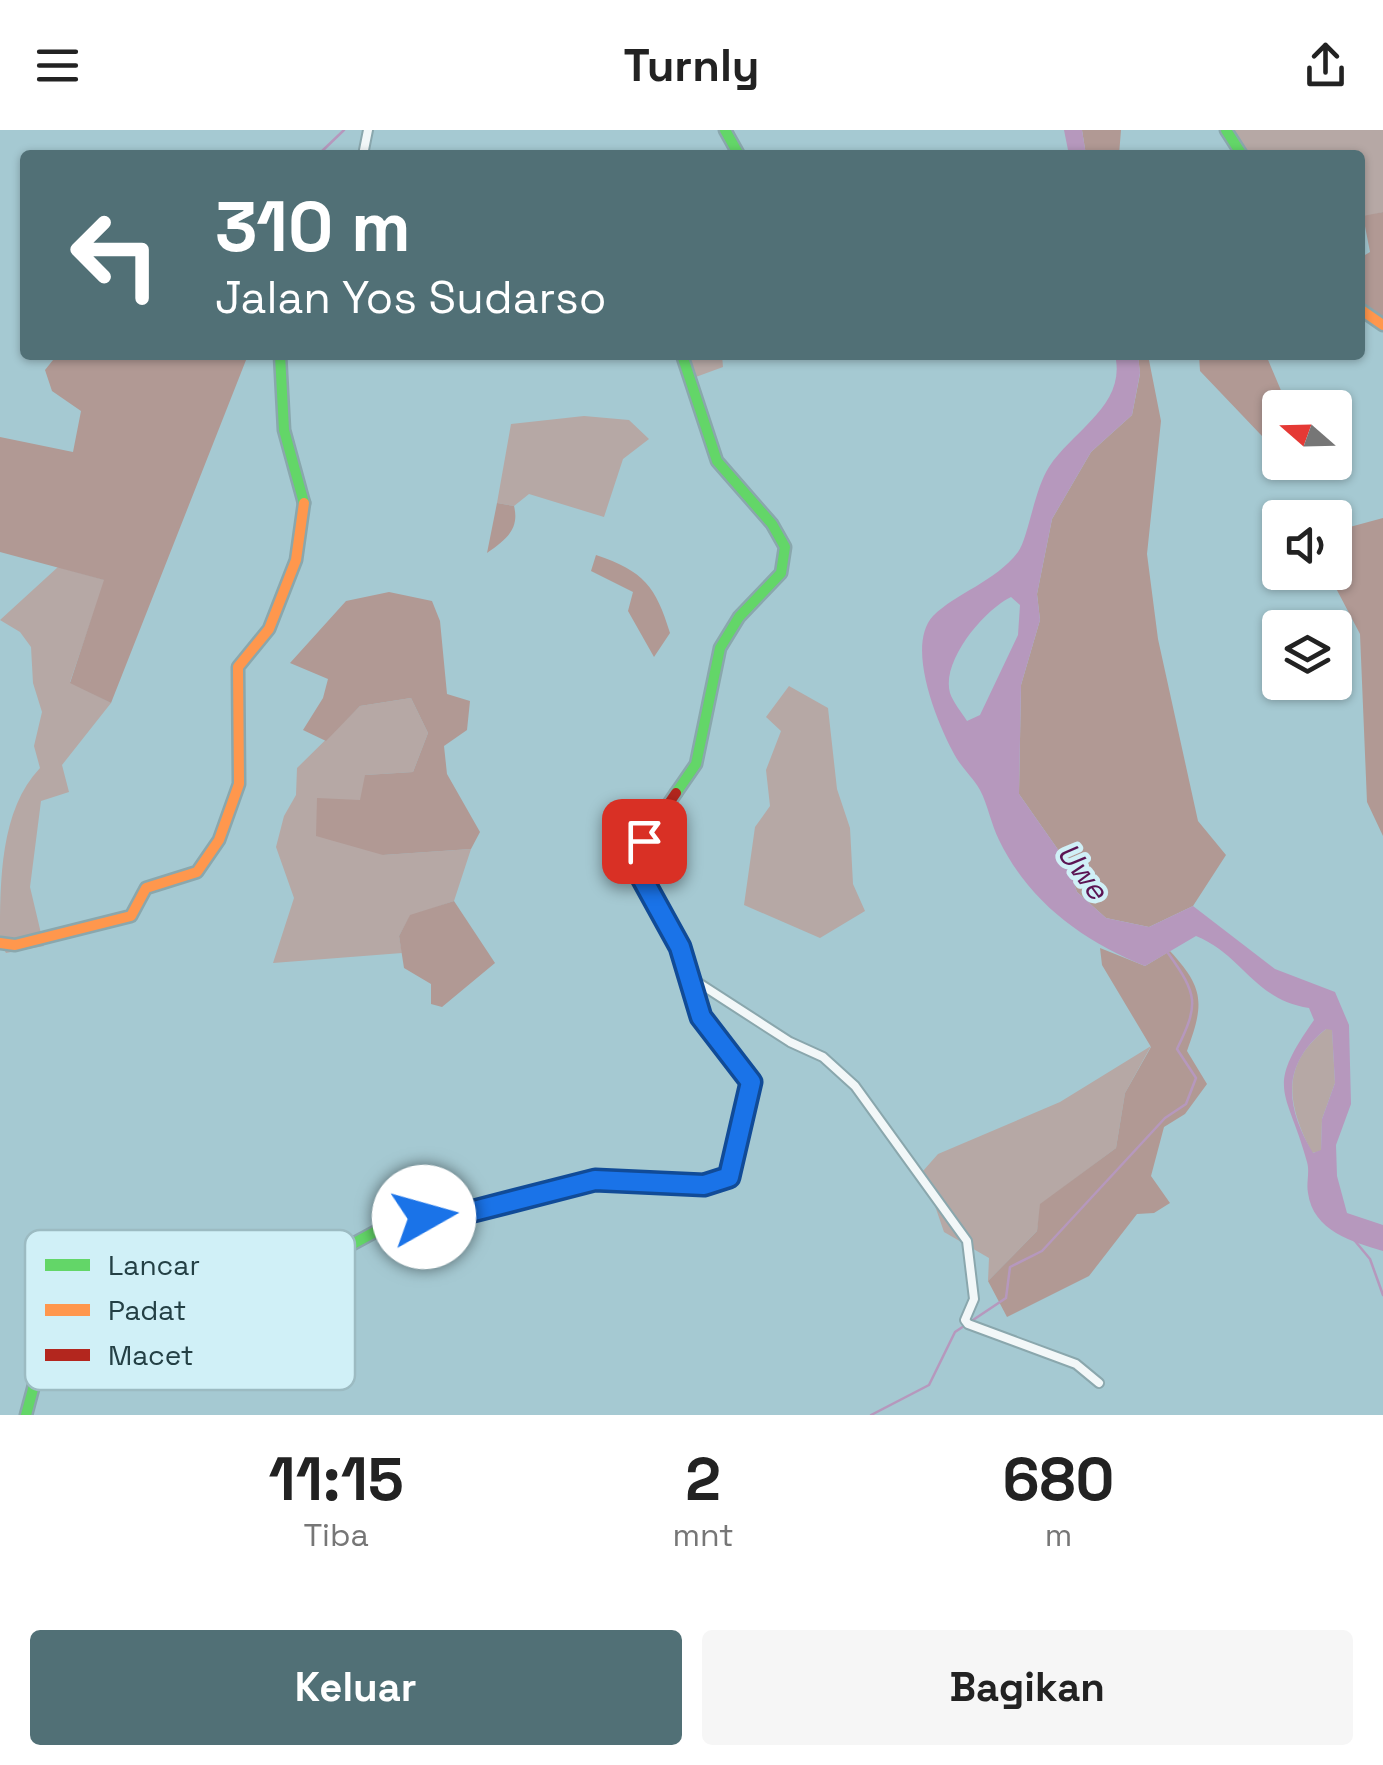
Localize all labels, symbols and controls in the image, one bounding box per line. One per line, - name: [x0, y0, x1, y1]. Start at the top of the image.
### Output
- text: Turnly: [623, 37, 760, 94]
- icon: menu: [30, 38, 85, 93]
- icon: share: [1298, 38, 1353, 93]
- text: 310 m: [215, 182, 411, 271]
- icon: left: [50, 190, 180, 320]
- text: Jalan Yos Sudarso: [215, 269, 607, 326]
- north arrow: [1262, 390, 1352, 480]
- map controls: [1262, 390, 1352, 700]
- button: sound: [1262, 500, 1352, 590]
- button: layers: [1262, 610, 1352, 700]
- pin: [602, 799, 687, 884]
- icon: arrive: [617, 814, 672, 869]
- water label: Uwe: [1049, 835, 1118, 908]
- position arrow: [372, 1165, 476, 1269]
- legend: [25, 1230, 355, 1390]
- text: Lancar: [108, 1247, 200, 1283]
- text: Padat: [108, 1292, 186, 1328]
- text: Macet: [108, 1337, 194, 1373]
- text: 11:15: [269, 1441, 404, 1518]
- text: 2: [685, 1441, 721, 1518]
- text: 680: [1002, 1441, 1114, 1518]
- text: Tiba: [304, 1515, 369, 1555]
- text: mnt: [672, 1515, 734, 1555]
- text: m: [1045, 1515, 1072, 1555]
- button: Keluar: [30, 1630, 682, 1745]
- button: Bagikan: [702, 1630, 1353, 1745]

